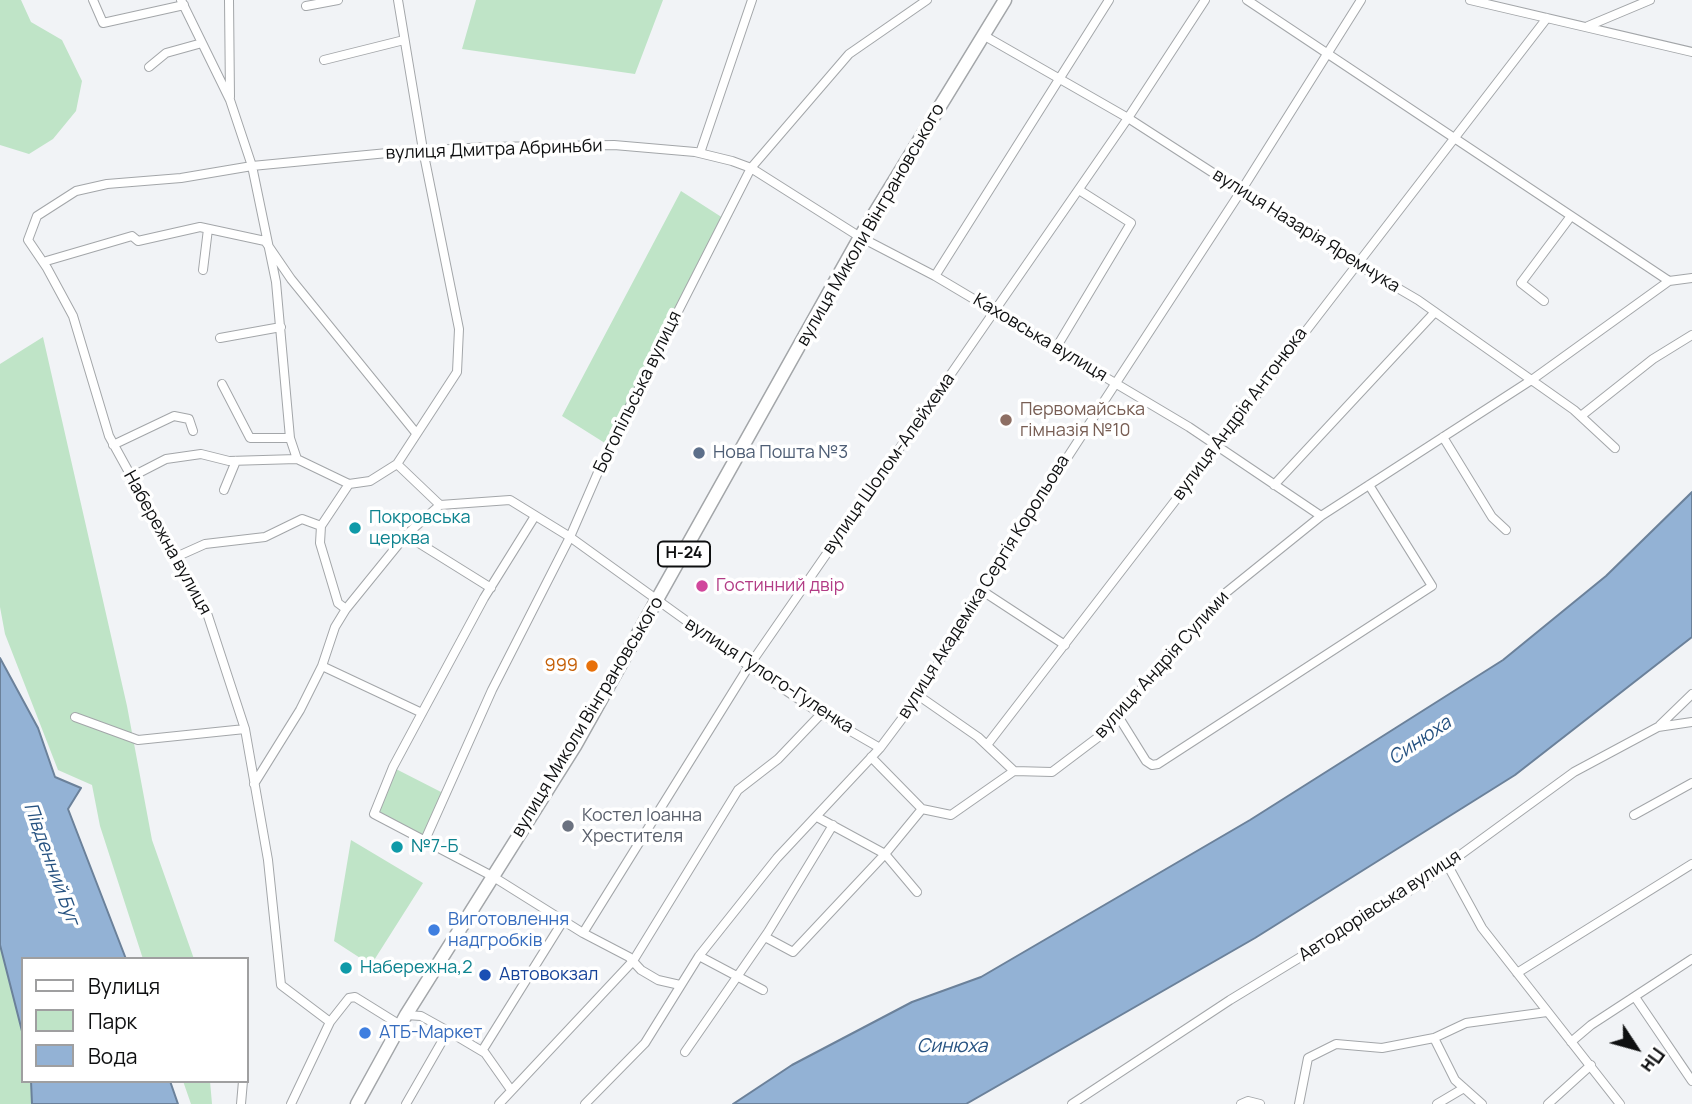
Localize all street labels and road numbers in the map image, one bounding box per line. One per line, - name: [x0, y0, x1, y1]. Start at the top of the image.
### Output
- street label: вулиця Миколи Вінграновського: [792, 100, 950, 350]
- street label: вулиця Дмитра Абриньби: [385, 135, 603, 165]
- street label: вулиця Назарія Яремчука: [1208, 164, 1404, 298]
- street label: Каховська вулиця: [969, 289, 1111, 387]
- street label: Богопільська вулиця: [589, 308, 687, 476]
- street label: вулиця Андрія Антонюка: [1168, 323, 1312, 505]
- street label: вулиця Шолом-Алейхема: [818, 369, 960, 559]
- street label: вулиця Академіка Сергія Корольова: [894, 451, 1074, 723]
- street label: Набережна вулиця: [118, 467, 216, 619]
- road number: Н-24: [658, 541, 710, 566]
- street label: вулиця Андрія Сулими: [1090, 587, 1234, 743]
- street label: вулиця Миколи Вінграновського: [508, 593, 668, 841]
- street label: вулиця Гулого-Гуленка: [681, 613, 857, 739]
- street label: Автодорівська вулиця: [1295, 845, 1465, 967]

